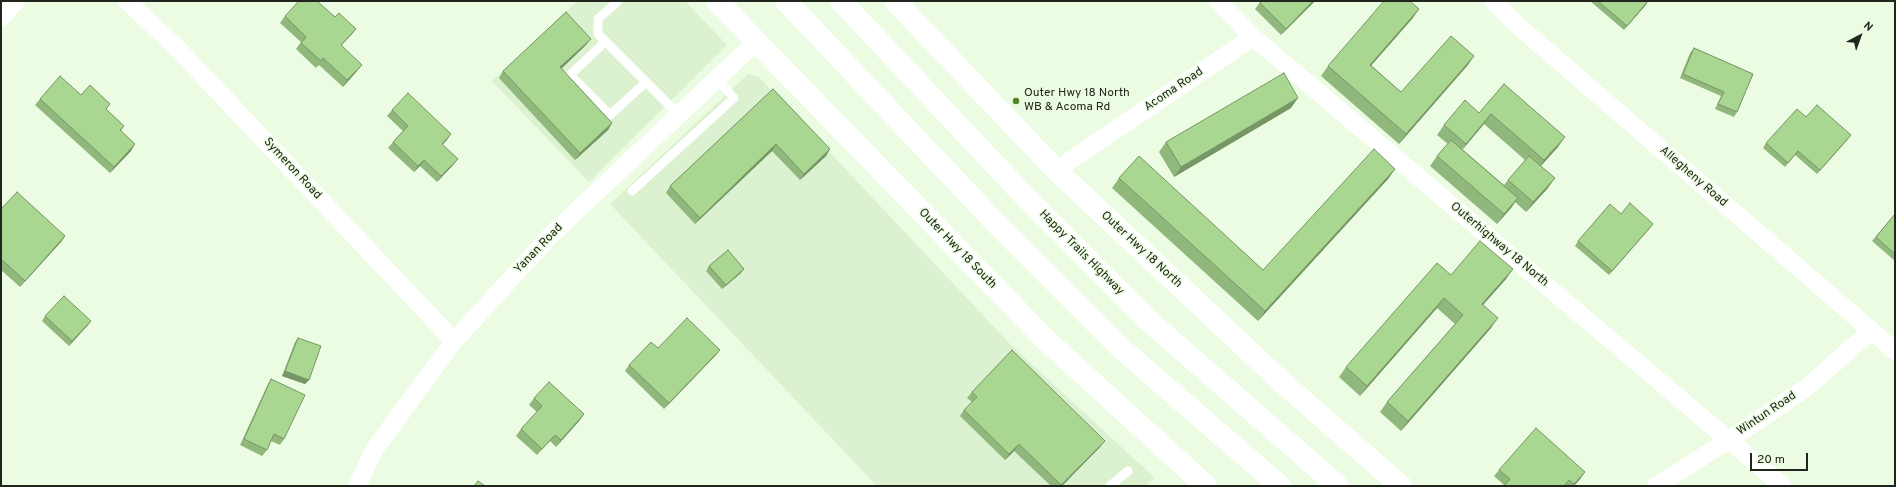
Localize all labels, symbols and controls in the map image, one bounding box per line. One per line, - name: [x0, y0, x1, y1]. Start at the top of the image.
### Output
- north arrow: [1840, 16, 1880, 56]
- text: N: [1860, 19, 1875, 35]
- street label: Acoma Road: [1142, 65, 1206, 115]
- place label: Outer Hwy 18 North WB & Acoma Rd: [1024, 87, 1130, 115]
- marker: Outer Hwy 18 North WB & Acoma Rd: [1011, 96, 1021, 106]
- street label: Symeron Road: [260, 135, 324, 203]
- street label: Allegheny Road: [1656, 144, 1730, 210]
- street label: Outerhighway 18 North: [1447, 200, 1551, 290]
- street label: Outer Hwy 18 South: [915, 206, 999, 292]
- street label: Happy Trails Highway: [1035, 207, 1127, 299]
- street label: Outer Hwy 18 North: [1097, 209, 1185, 291]
- street label: Yanan Road: [512, 221, 566, 277]
- street label: Wintun Road: [1735, 389, 1799, 439]
- scale bar: [1752, 445, 1810, 471]
- text: 20 m: [1757, 452, 1785, 468]

